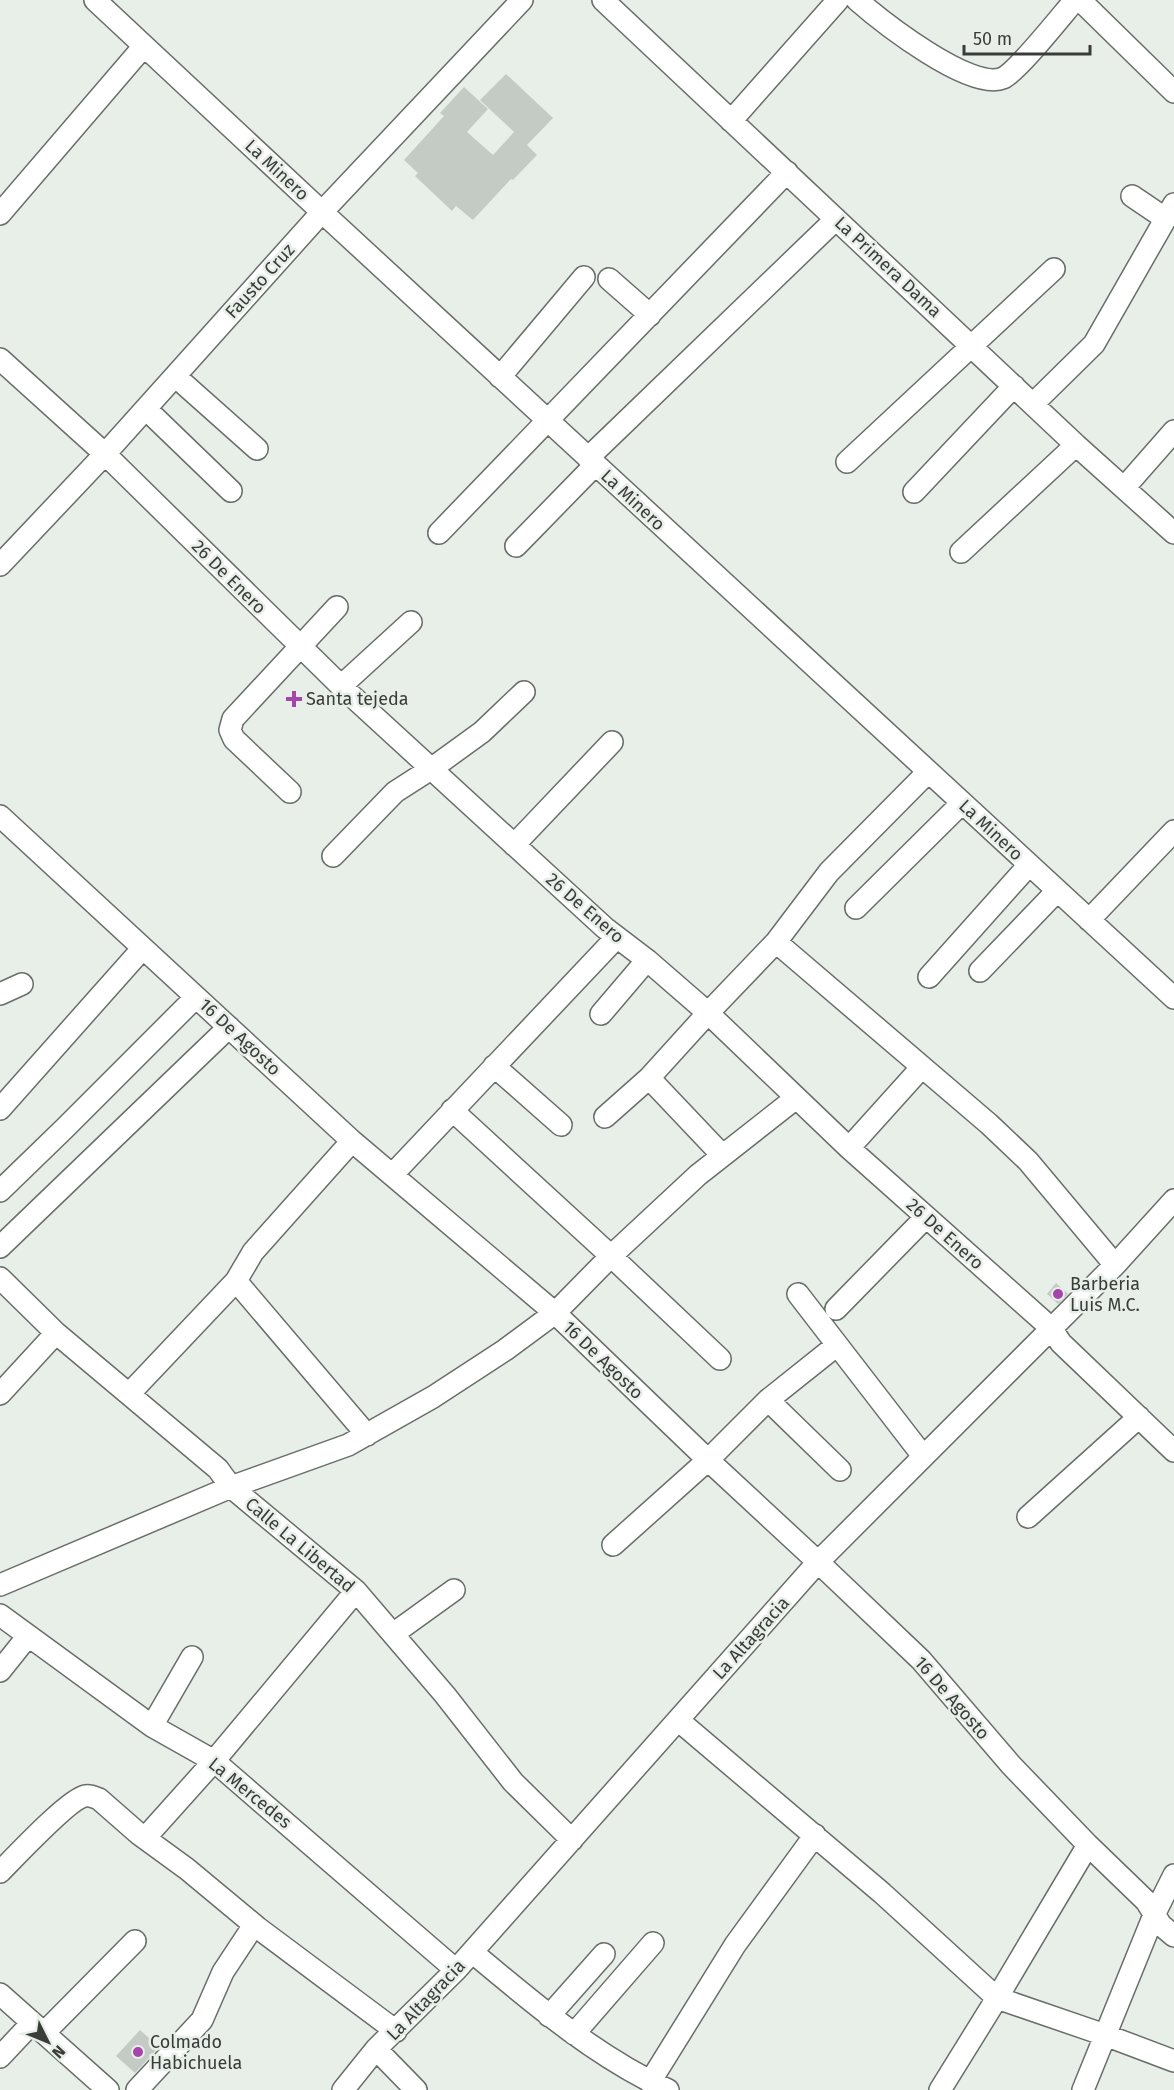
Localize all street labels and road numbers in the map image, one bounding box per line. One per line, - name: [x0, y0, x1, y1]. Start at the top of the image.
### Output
- street label: La Minero: [240, 135, 314, 205]
- street label: La Primera Dama: [830, 212, 946, 322]
- street label: Fausto Cruz: [221, 239, 299, 323]
- street label: La Minero: [596, 465, 670, 535]
- street label: 26 De Enero: [187, 535, 271, 619]
- street label: La Minero: [954, 795, 1028, 865]
- street label: 26 De Enero: [541, 868, 629, 948]
- street label: 16 De Agosto: [195, 994, 285, 1080]
- street label: 26 De Enero: [902, 1194, 988, 1274]
- street label: 16 De Agosto: [558, 1316, 648, 1404]
- street label: Calle La Libertad: [241, 1493, 359, 1597]
- street label: La Altagracia: [708, 1592, 794, 1684]
- street label: 16 De Agosto: [910, 1652, 994, 1744]
- street label: La Mercedes: [204, 1753, 296, 1833]
- street label: La Altagracia: [382, 1955, 470, 2045]

